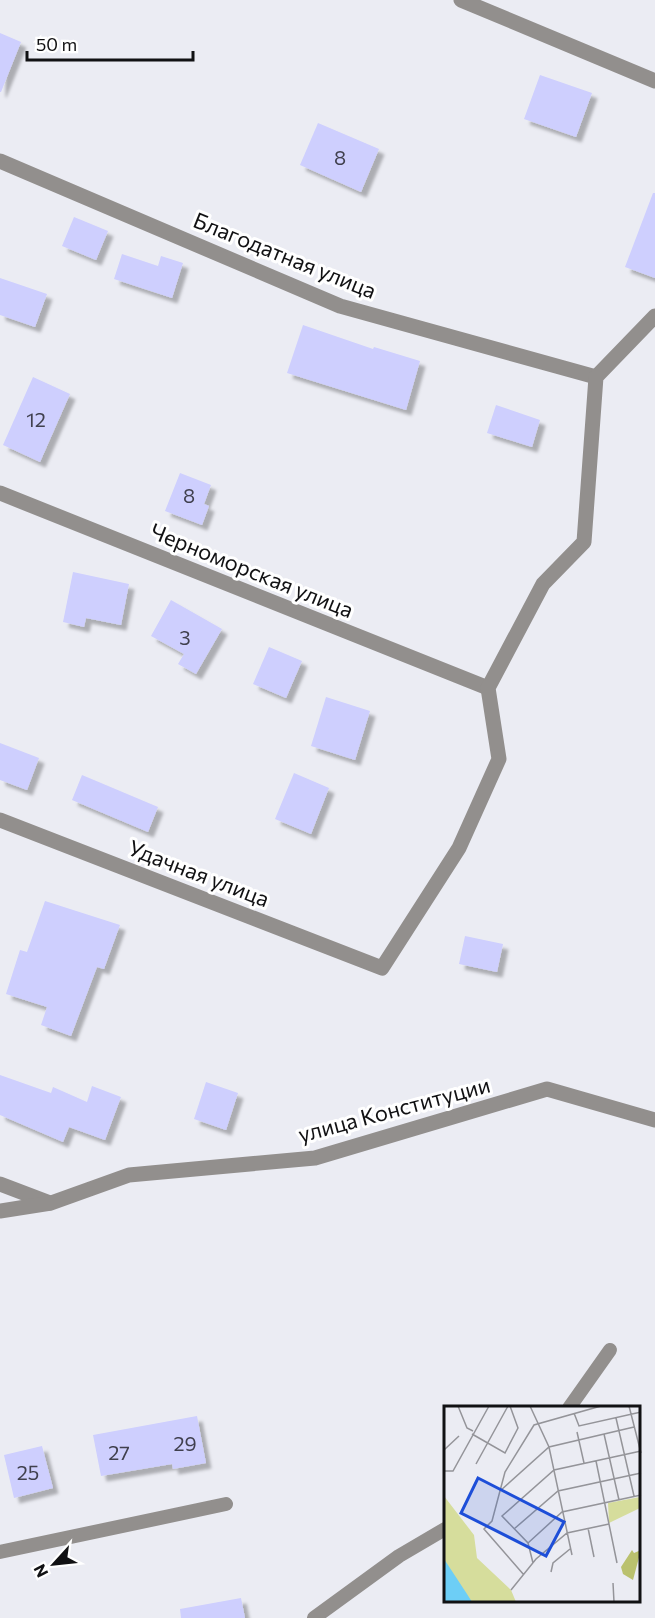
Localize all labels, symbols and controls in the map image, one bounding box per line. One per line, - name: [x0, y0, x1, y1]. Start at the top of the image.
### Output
- scale bar: [27, 24, 194, 62]
- text: 50 m: [36, 33, 77, 55]
- house number: 8: [334, 145, 346, 169]
- street label: Благодатная улица: [190, 206, 380, 304]
- house number: 12: [26, 407, 46, 431]
- house number: 8: [183, 483, 195, 507]
- street label: Черноморская улица: [147, 517, 357, 623]
- house number: 3: [179, 625, 191, 649]
- street label: Удачная улица: [125, 834, 273, 912]
- street label: улица Конституции: [295, 1070, 493, 1148]
- inset map: [444, 1406, 640, 1603]
- house number: 29: [173, 1431, 197, 1455]
- house number: 27: [108, 1440, 130, 1464]
- house number: 25: [17, 1460, 39, 1484]
- north arrow: [24, 1534, 84, 1594]
- text: N: [29, 1561, 51, 1581]

